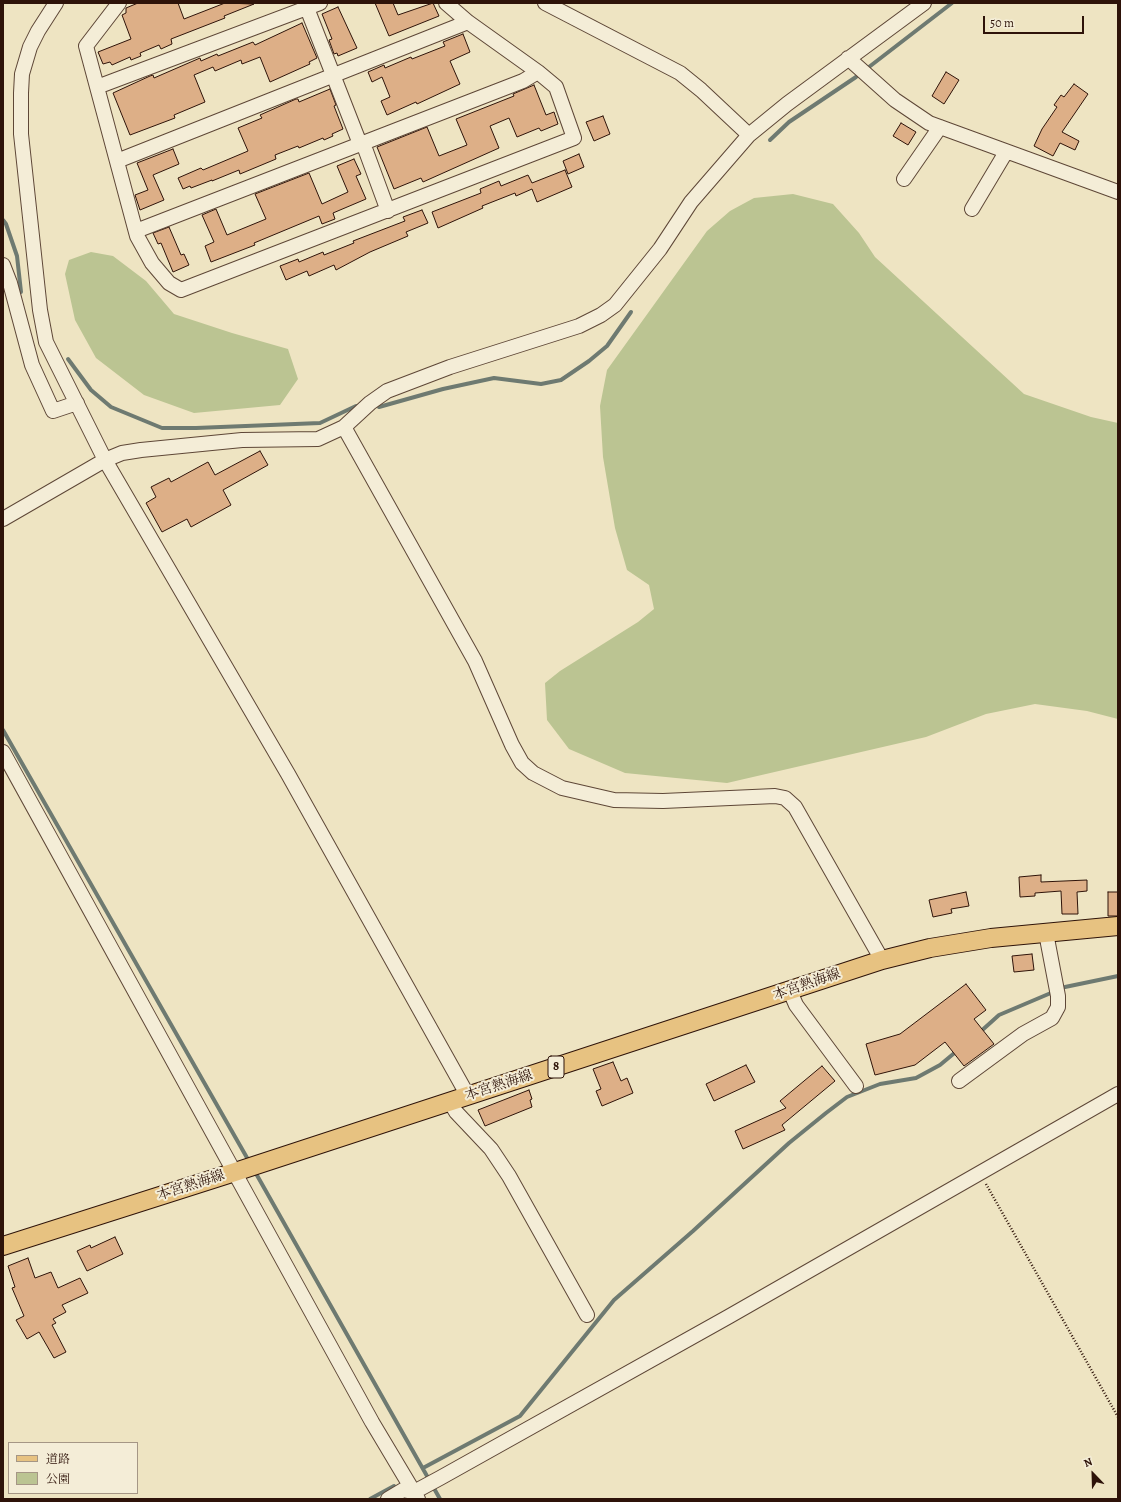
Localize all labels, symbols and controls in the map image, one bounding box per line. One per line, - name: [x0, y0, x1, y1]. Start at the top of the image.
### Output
- scale bar: [985, 8, 1086, 34]
- text: 50 m: [990, 15, 1014, 31]
- street label: 本宮熱海線: [771, 966, 843, 1004]
- road number: 8: [548, 1056, 564, 1078]
- street label: 本宮熱海線: [463, 1067, 535, 1105]
- street label: 本宮熱海線: [155, 1167, 227, 1205]
- legend: [8, 1442, 138, 1494]
- text: 道路: [46, 1451, 70, 1467]
- north arrow: [1073, 1454, 1113, 1494]
- text: N: [1081, 1454, 1095, 1471]
- text: 公園: [46, 1471, 70, 1487]

